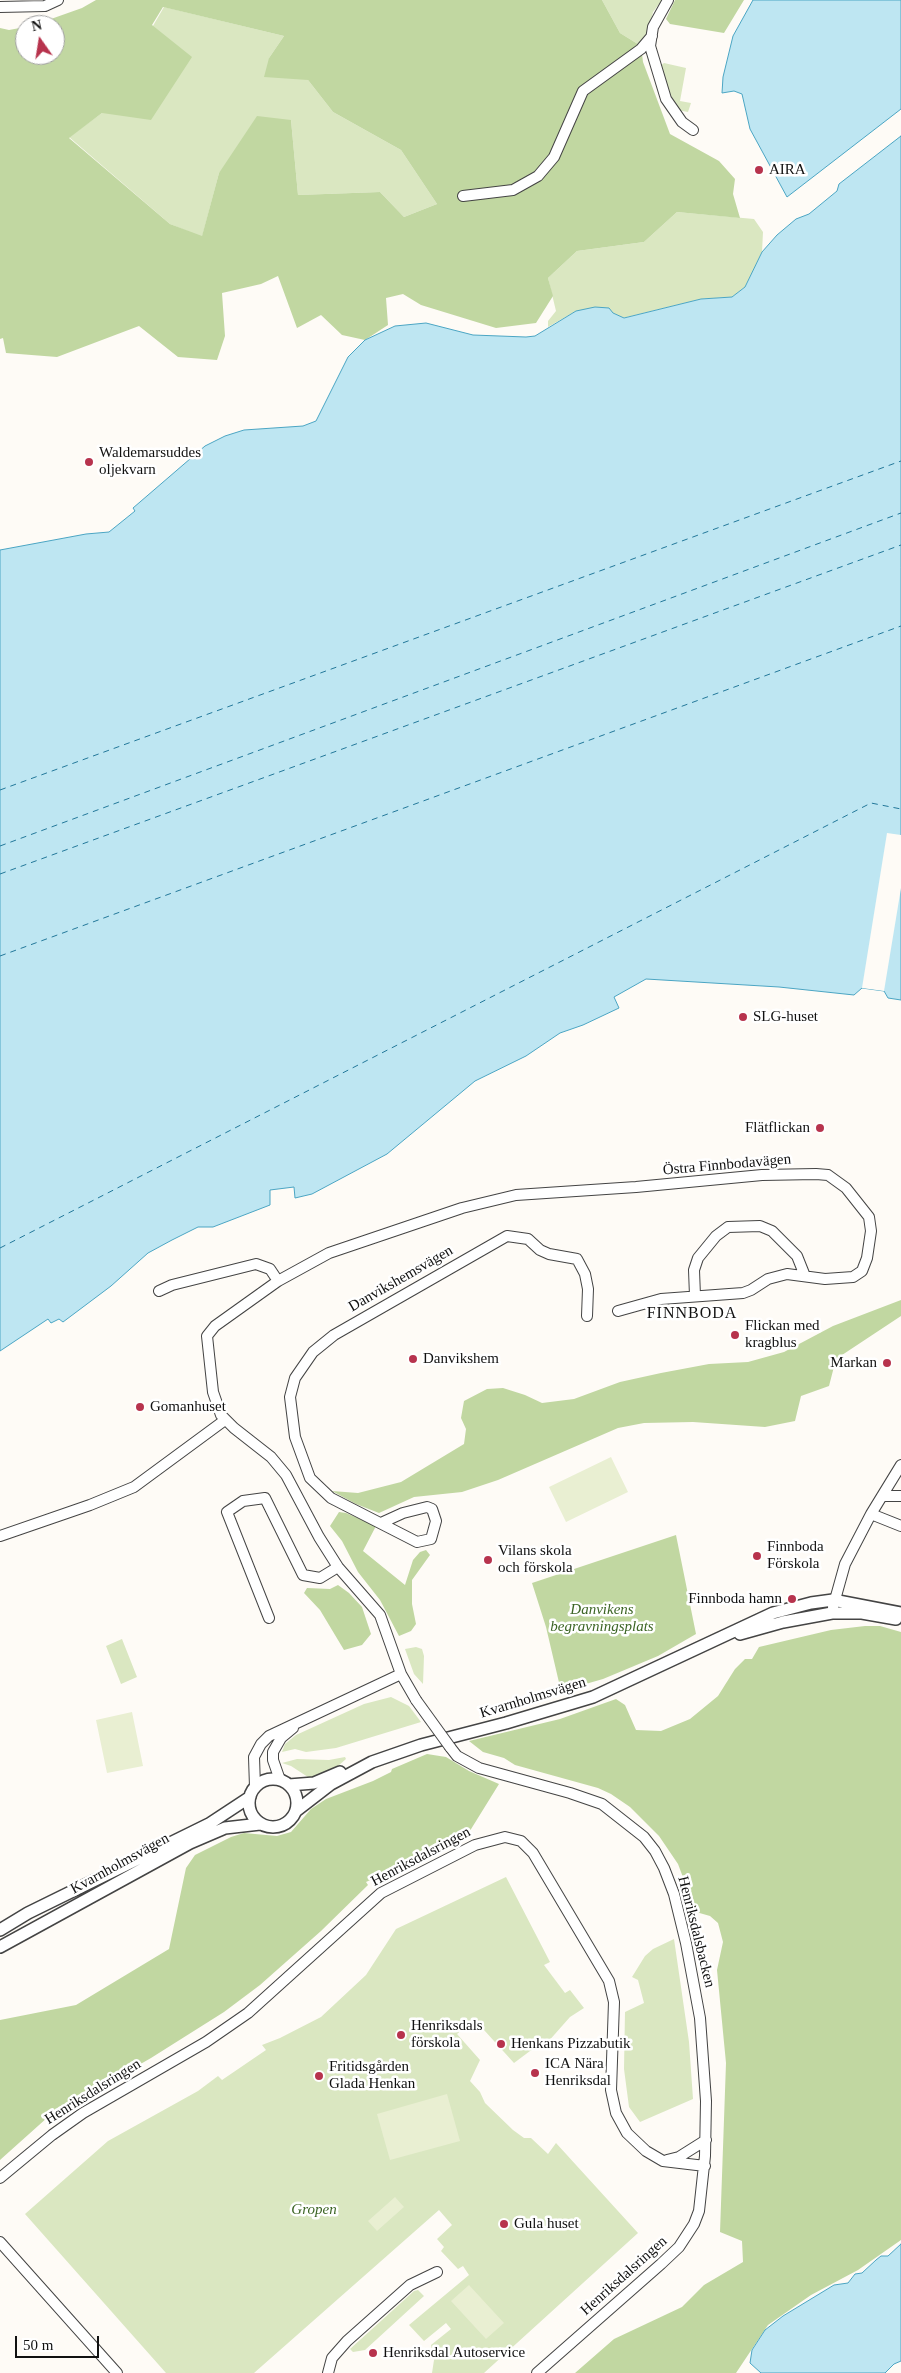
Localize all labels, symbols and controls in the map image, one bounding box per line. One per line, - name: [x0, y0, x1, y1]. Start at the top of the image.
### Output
- north arrow: [15, 15, 65, 65]
- text: N: [30, 17, 43, 34]
- place label: AIRA: [769, 161, 806, 179]
- marker: AIRA: [753, 164, 765, 176]
- place label: Waldemarsuddes oljekvarn: [99, 444, 201, 479]
- marker: Waldemarsuddes oljekvarn: [83, 456, 95, 468]
- place label: SLG-huset: [753, 1008, 818, 1026]
- marker: SLG-huset: [737, 1011, 749, 1023]
- place label: Flätflickan: [745, 1119, 810, 1137]
- marker: Flätflickan: [814, 1122, 826, 1134]
- street label: Östra Finnbodavägen: [662, 1150, 792, 1180]
- street label: Danvikshemsvägen: [346, 1242, 456, 1316]
- district label: FINNBODA: [646, 1304, 738, 1324]
- place label: Flickan med kragblus: [745, 1317, 820, 1352]
- marker: Flickan med kragblus: [729, 1329, 741, 1341]
- place label: Danvikshem: [423, 1350, 499, 1368]
- marker: Danvikshem: [407, 1353, 419, 1365]
- place label: Markan: [830, 1354, 877, 1372]
- marker: Markan: [881, 1357, 893, 1369]
- place label: Gomanhuset: [150, 1398, 226, 1416]
- marker: Gomanhuset: [134, 1401, 146, 1413]
- place label: Finnboda Förskola: [767, 1538, 824, 1573]
- place label: Vilans skola och förskola: [498, 1542, 573, 1577]
- marker: Finnboda Förskola: [751, 1550, 763, 1562]
- marker: Vilans skola och förskola: [482, 1554, 494, 1566]
- place label: Finnboda hamn: [688, 1590, 782, 1608]
- marker: Finnboda hamn: [786, 1593, 798, 1605]
- park label: Danvikens begravningsplats: [550, 1601, 654, 1636]
- street label: Kvarnholmsvägen: [478, 1673, 588, 1723]
- street label: Henriksdalsringen: [368, 1823, 474, 1891]
- street label: Kvarnholmsvägen: [68, 1829, 172, 1899]
- street label: Henriksdalsbacken: [673, 1874, 719, 1990]
- place label: Henriksdals förskola: [411, 2017, 483, 2052]
- marker: Henriksdals förskola: [395, 2029, 407, 2041]
- place label: Henkans Pizzabutik: [511, 2035, 631, 2053]
- marker: Henkans Pizzabutik: [495, 2038, 507, 2050]
- street label: Henriksdalsringen: [42, 2055, 144, 2129]
- place label: ICA Nära Henriksdal: [545, 2055, 611, 2090]
- place label: Fritidsgården Glada Henkan: [329, 2058, 415, 2093]
- marker: ICA Nära Henriksdal: [529, 2067, 541, 2079]
- marker: Fritidsgården Glada Henkan: [313, 2070, 325, 2082]
- park label: Gropen: [291, 2201, 337, 2219]
- place label: Gula huset: [514, 2215, 579, 2233]
- marker: Gula huset: [498, 2218, 510, 2230]
- street label: Henriksdalsringen: [577, 2233, 671, 2319]
- scale bar: [18, 2326, 101, 2358]
- text: 50 m: [23, 2337, 53, 2353]
- place label: Henriksdal Autoservice: [383, 2344, 525, 2362]
- marker: Henriksdal Autoservice: [367, 2347, 379, 2359]

